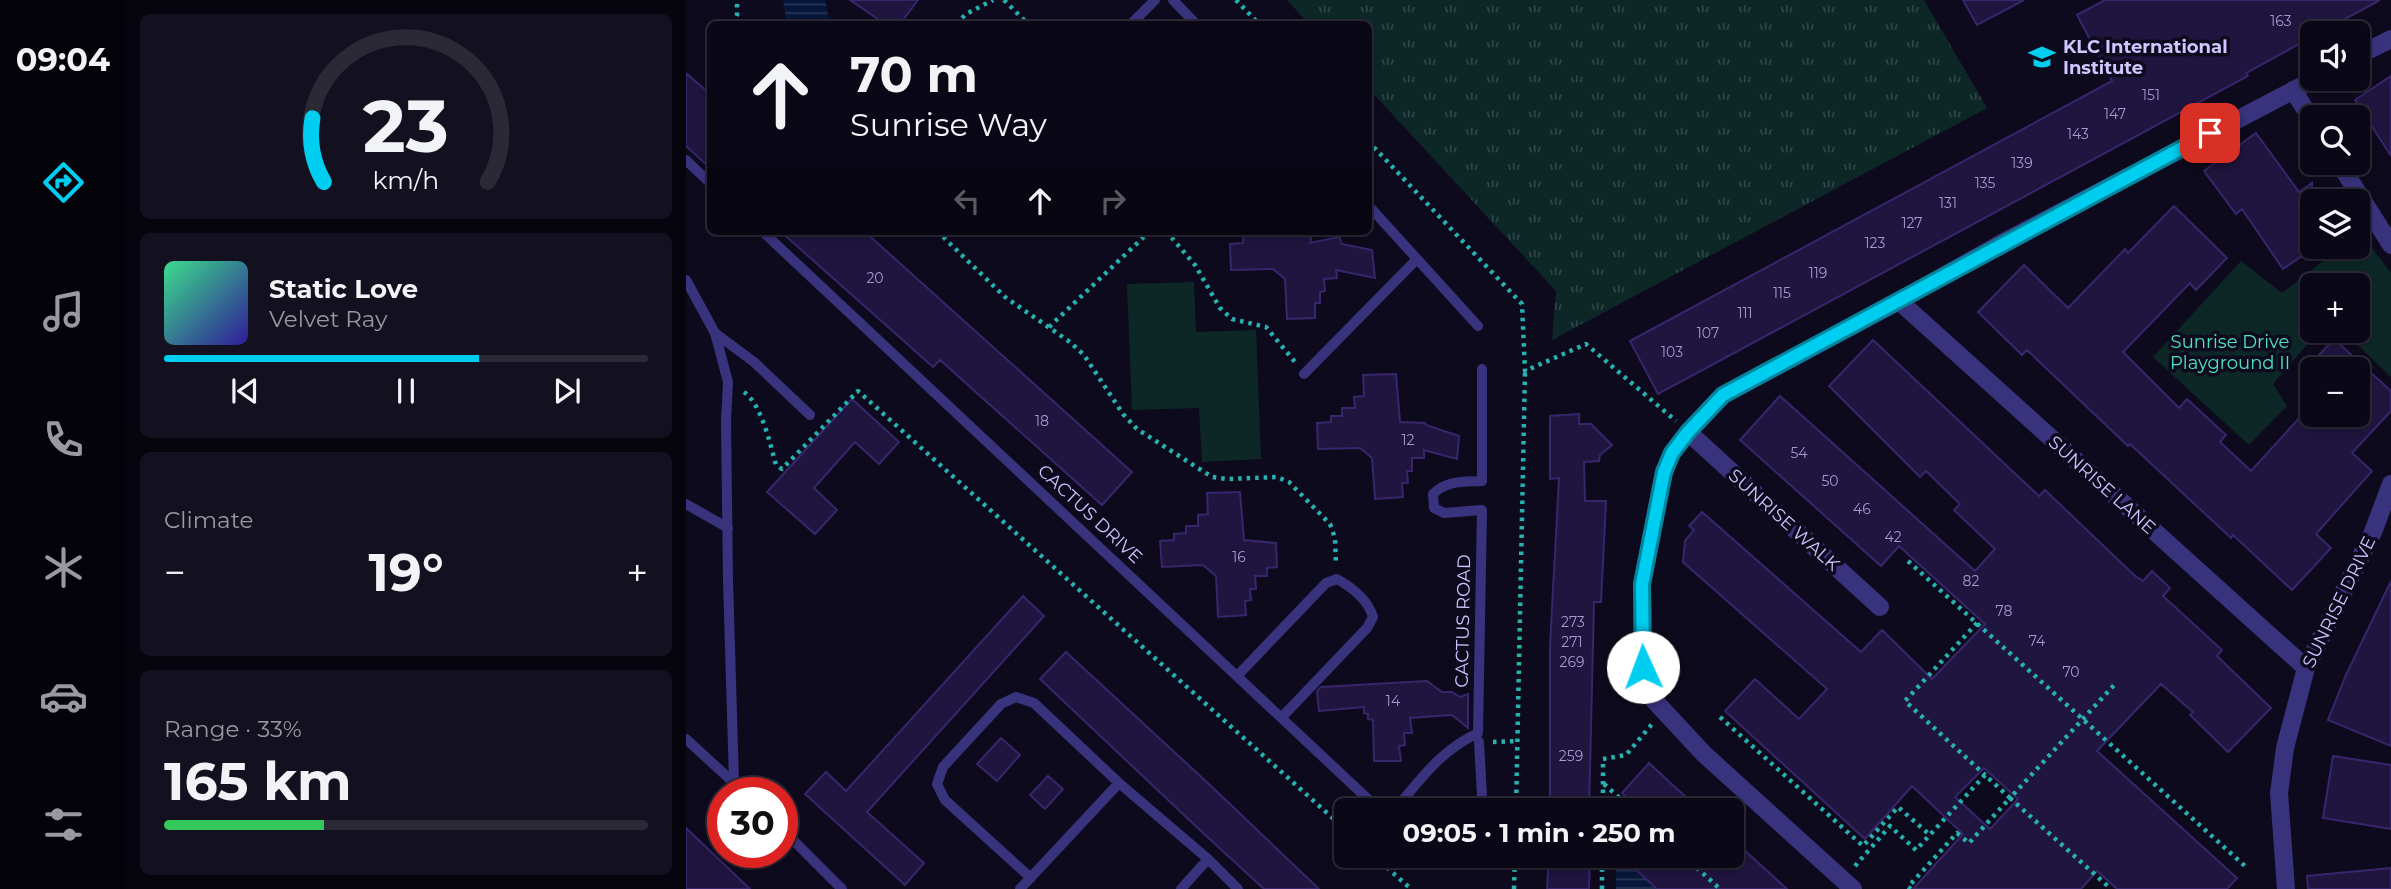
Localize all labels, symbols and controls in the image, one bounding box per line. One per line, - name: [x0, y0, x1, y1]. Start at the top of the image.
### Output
- house number: 163: [2270, 12, 2292, 30]
- map controls: [2300, 21, 2370, 427]
- button: sound: [2300, 21, 2370, 91]
- place label: KLC International Institute: [2063, 36, 2228, 79]
- text: 09:04: [16, 40, 110, 79]
- school or university icon: KLC International Institute: [2027, 42, 2057, 72]
- text: 70 m: [850, 45, 978, 104]
- icon: ahead: [735, 49, 826, 140]
- text: 23: [363, 83, 449, 171]
- house number: 151: [2142, 86, 2160, 104]
- pin: [2180, 103, 2240, 163]
- text: Sunrise Way: [850, 105, 1047, 144]
- house number: 147: [2104, 105, 2126, 123]
- button: search: [2300, 105, 2370, 175]
- icon: arrive: [2191, 114, 2229, 152]
- house number: 143: [2067, 125, 2089, 143]
- house number: 139: [2011, 154, 2033, 172]
- icon: directions: [39, 158, 88, 207]
- text: km/h: [373, 165, 439, 195]
- house number: 135: [1975, 174, 1995, 192]
- icon: left: [948, 182, 986, 220]
- icon: ahead: [1021, 182, 1059, 220]
- icon: right: [1094, 182, 1132, 220]
- button: layers: [2300, 189, 2370, 259]
- house number: 131: [1939, 194, 1957, 212]
- house number: 127: [1901, 214, 1923, 232]
- house number: 123: [1865, 234, 1886, 252]
- house number: 119: [1809, 264, 1827, 282]
- house number: 20: [866, 269, 884, 287]
- text: Static Love: [269, 273, 418, 305]
- button: +: [2300, 273, 2370, 343]
- house number: 115: [1773, 284, 1791, 302]
- icon: music: [39, 287, 88, 336]
- house number: 111: [1737, 304, 1753, 322]
- text: Velvet Ray: [269, 305, 387, 333]
- house number: 107: [1697, 324, 1719, 342]
- park label: Sunrise Drive Playground II: [2170, 331, 2290, 374]
- house number: 103: [1661, 343, 1683, 361]
- button: −: [2300, 357, 2370, 427]
- icon: previous: [226, 372, 264, 410]
- icon: pause: [387, 372, 425, 410]
- icon: next: [548, 372, 586, 410]
- house number: 18: [1035, 412, 1049, 430]
- icon: phone: [39, 415, 88, 464]
- house number: 12: [1401, 431, 1415, 449]
- street label: SUNRISE LANE: [2044, 431, 2160, 539]
- house number: 54: [1790, 444, 1808, 462]
- street label: CACTUS DRIVE: [1033, 460, 1147, 568]
- street label: SUNRISE WALK: [1724, 464, 1844, 576]
- house number: 50: [1821, 472, 1839, 490]
- house number: 46: [1853, 500, 1871, 518]
- text: Climate: [164, 506, 253, 534]
- house number: 42: [1884, 528, 1902, 546]
- street label: SUNRISE DRIVE: [2298, 533, 2380, 671]
- text: 19°: [368, 541, 444, 604]
- icon: climate: [39, 543, 88, 592]
- house number: 16: [1232, 548, 1246, 566]
- text: −: [164, 549, 186, 596]
- text: +: [626, 549, 648, 596]
- street label: CACTUS ROAD: [1451, 554, 1475, 688]
- house number: 82: [1963, 572, 1979, 590]
- house number: 78: [1996, 602, 2013, 620]
- house number: 273: [1561, 613, 1585, 631]
- position arrow: [1606, 630, 1680, 704]
- house number: 74: [2029, 632, 2046, 650]
- house number: 271: [1561, 633, 1583, 651]
- house number: 269: [1560, 653, 1584, 671]
- house number: 70: [2062, 663, 2080, 681]
- icon: car: [39, 672, 88, 721]
- house number: 14: [1386, 692, 1401, 710]
- text: Range · 33%: [164, 715, 302, 743]
- house number: 259: [1559, 747, 1583, 765]
- text: 165 km: [164, 750, 352, 813]
- speed limit sign: 30: [707, 777, 798, 868]
- icon: filters: [39, 800, 88, 849]
- text: 09:05 · 1 min · 250 m: [1402, 817, 1676, 849]

